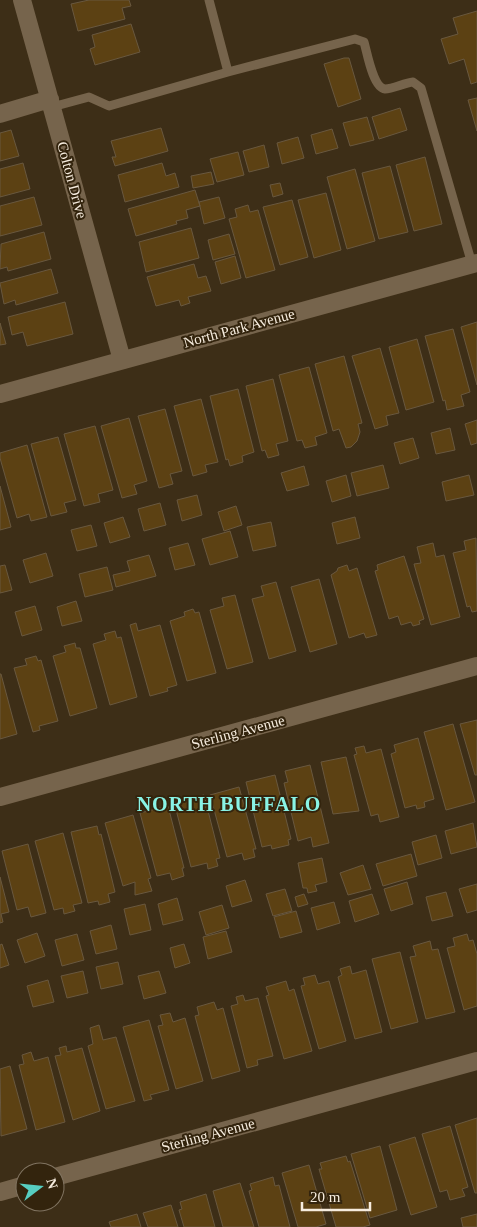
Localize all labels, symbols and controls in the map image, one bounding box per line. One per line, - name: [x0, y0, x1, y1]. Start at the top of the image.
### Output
- street label: Colton Drive: [54, 140, 90, 220]
- street label: North Park Avenue: [182, 305, 297, 351]
- street label: Sterling Avenue: [190, 712, 287, 752]
- district label: NORTH BUFFALO: [137, 793, 321, 815]
- street label: Sterling Avenue: [160, 1115, 257, 1155]
- north arrow: [15, 1162, 65, 1212]
- text: N: [43, 1177, 61, 1190]
- scale bar: [302, 1180, 370, 1212]
- text: 20 m: [310, 1189, 341, 1205]

